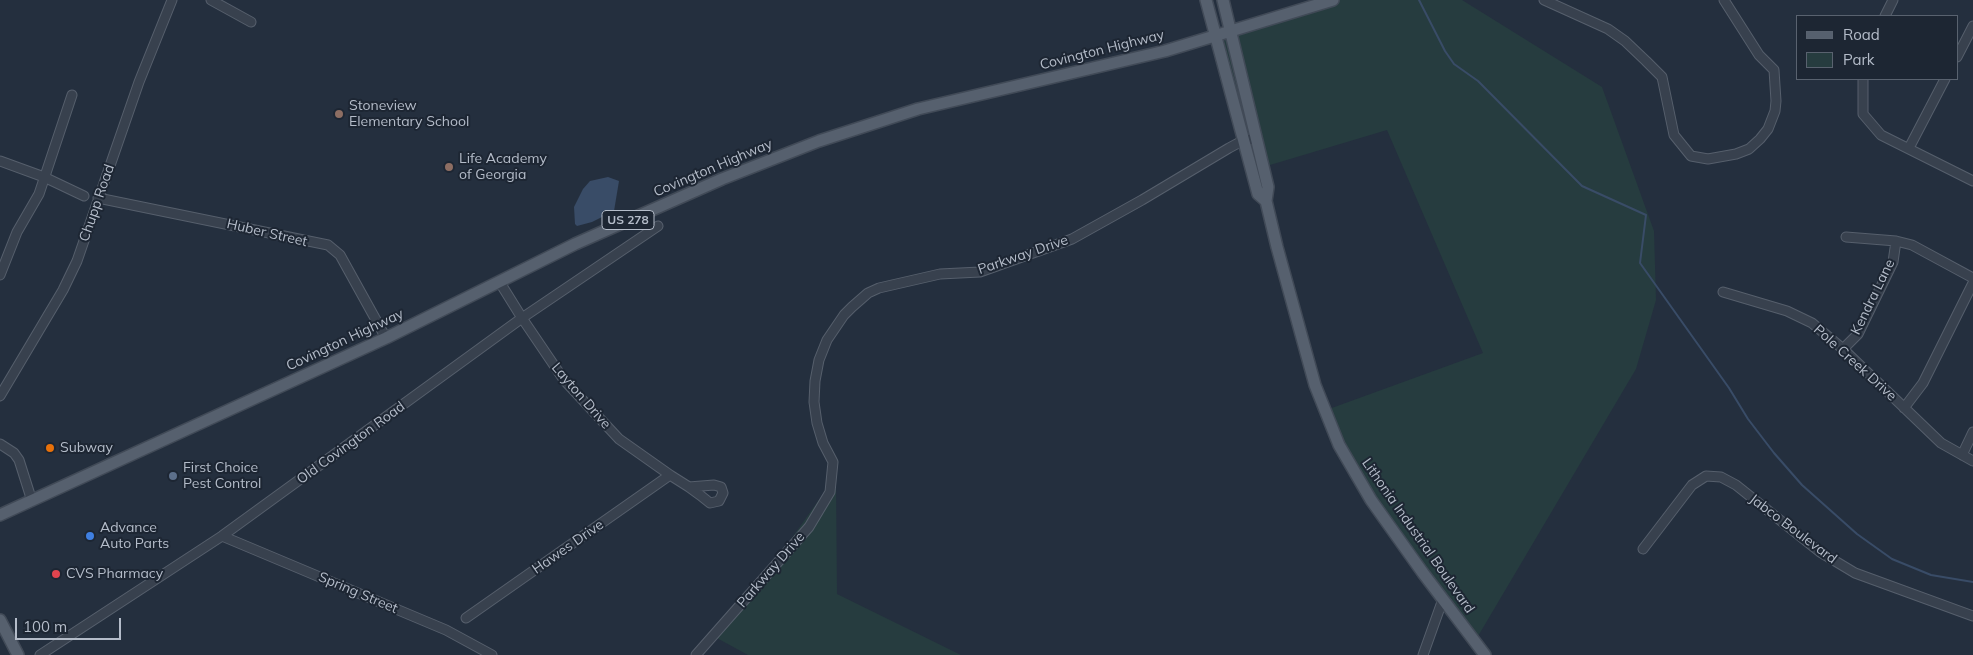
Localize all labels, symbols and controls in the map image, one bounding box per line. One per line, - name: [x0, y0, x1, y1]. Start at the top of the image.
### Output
- legend: [1796, 15, 1958, 80]
- text: Road: [1843, 25, 1880, 44]
- street label: Covington Highway: [1038, 26, 1166, 74]
- text: Park: [1843, 50, 1875, 69]
- place label: Stoneview Elementary School: [349, 98, 469, 130]
- marker: Stoneview Elementary School: [333, 108, 345, 120]
- street label: Covington Highway: [651, 135, 775, 201]
- place label: Life Academy of Georgia: [459, 151, 547, 184]
- marker: Life Academy of Georgia: [443, 161, 455, 173]
- street label: Chupp Road: [76, 162, 118, 244]
- road number: US 278: [602, 210, 654, 230]
- street label: Huber Street: [225, 216, 309, 250]
- street label: Parkway Drive: [976, 232, 1070, 278]
- street label: Kendra Lane: [1848, 257, 1898, 337]
- street label: Covington Highway: [284, 305, 406, 375]
- street label: Pole Creek Drive: [1810, 321, 1900, 405]
- street label: Layton Drive: [548, 360, 614, 432]
- street label: Old Covington Road: [294, 398, 408, 488]
- place label: Subway: [60, 440, 113, 456]
- marker: Subway: [44, 442, 56, 454]
- street label: Lithonia Industrial Boulevard: [1358, 455, 1478, 617]
- place label: First Choice Pest Control: [183, 460, 261, 492]
- marker: First Choice Pest Control: [167, 470, 179, 482]
- street label: Jabco Boulevard: [1746, 491, 1840, 567]
- street label: Hawes Drive: [529, 516, 607, 578]
- place label: Advance Auto Parts: [100, 520, 169, 552]
- street label: Parkway Drive: [734, 529, 808, 611]
- marker: Advance Auto Parts: [84, 530, 96, 542]
- place label: CVS Pharmacy: [66, 566, 163, 582]
- marker: CVS Pharmacy: [50, 568, 62, 580]
- street label: Spring Street: [316, 569, 400, 617]
- scale bar: [18, 608, 124, 640]
- text: 100 m: [23, 617, 67, 636]

